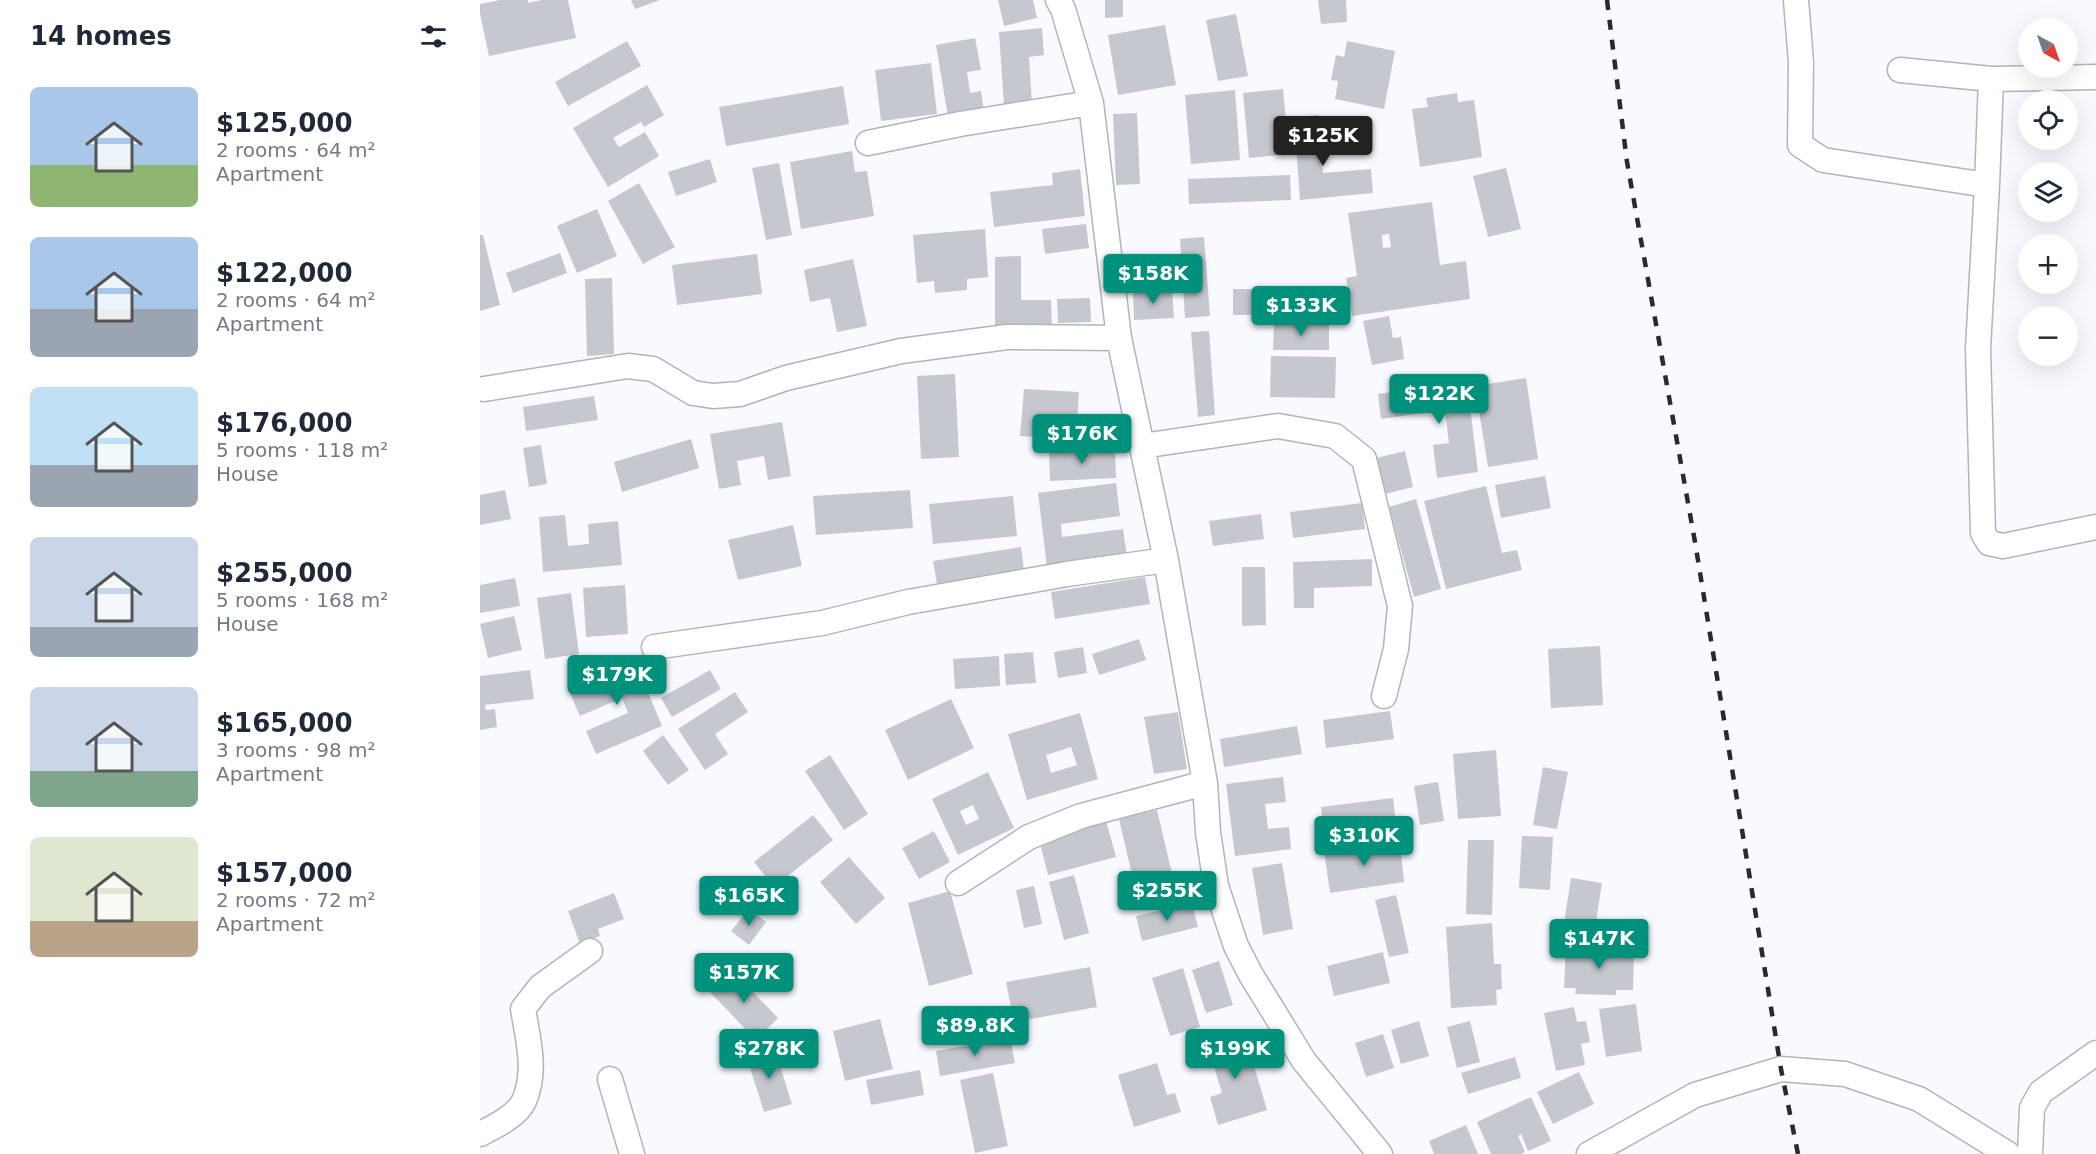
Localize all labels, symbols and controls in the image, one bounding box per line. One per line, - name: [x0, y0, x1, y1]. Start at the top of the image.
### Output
- north arrow: [2018, 18, 2078, 78]
- map controls: [2018, 18, 2078, 366]
- icon: filters: [417, 20, 450, 53]
- text: 14 homes: [30, 21, 172, 51]
- button: locate: [2018, 90, 2078, 150]
- text: $125,000: [216, 108, 353, 138]
- icon: home: [78, 111, 150, 183]
- pin: $125K: [1281, 116, 1365, 167]
- text: $125K: [1287, 123, 1359, 147]
- text: 2 rooms · 64 m²: [216, 138, 376, 162]
- text: Apartment: [216, 162, 323, 186]
- button: layers: [2018, 162, 2078, 222]
- button: +: [2018, 234, 2078, 294]
- pin: $158K: [1111, 254, 1195, 305]
- text: $122,000: [216, 258, 353, 288]
- icon: home: [78, 261, 150, 333]
- text: $158K: [1117, 261, 1189, 285]
- pin: $133K: [1259, 286, 1343, 337]
- text: 2 rooms · 64 m²: [216, 288, 376, 312]
- text: $133K: [1265, 293, 1337, 317]
- button: −: [2018, 306, 2078, 366]
- text: Apartment: [216, 312, 323, 336]
- pin: $122K: [1397, 374, 1481, 425]
- text: $122K: [1403, 381, 1475, 405]
- text: $176,000: [216, 408, 353, 438]
- icon: home: [78, 411, 150, 483]
- pin: $176K: [1040, 414, 1124, 465]
- text: $176K: [1046, 421, 1118, 445]
- text: 5 rooms · 118 m²: [216, 438, 388, 462]
- text: House: [216, 462, 279, 486]
- text: $255,000: [216, 558, 353, 588]
- icon: home: [78, 561, 150, 633]
- text: 5 rooms · 168 m²: [216, 588, 388, 612]
- text: House: [216, 612, 279, 636]
- pin: $179K: [575, 655, 659, 706]
- text: $179K: [581, 662, 653, 686]
- text: $165,000: [216, 708, 353, 738]
- icon: home: [78, 711, 150, 783]
- text: 3 rooms · 98 m²: [216, 738, 376, 762]
- text: Apartment: [216, 762, 323, 786]
- pin: $310K: [1322, 816, 1406, 867]
- text: $310K: [1328, 823, 1400, 847]
- text: $157,000: [216, 858, 353, 888]
- icon: home: [78, 861, 150, 933]
- pin: $255K: [1125, 871, 1209, 922]
- pin: $165K: [707, 876, 791, 927]
- text: $255K: [1131, 878, 1203, 902]
- text: $165K: [713, 883, 785, 907]
- text: 2 rooms · 72 m²: [216, 888, 376, 912]
- text: Apartment: [216, 912, 323, 936]
- pin: $147K: [1557, 919, 1641, 970]
- text: $147K: [1563, 926, 1635, 950]
- pin: $157K: [702, 953, 786, 1004]
- text: $157K: [708, 960, 780, 984]
- pin: $89.8K: [926, 1006, 1024, 1057]
- text: $89.8K: [936, 1013, 1014, 1037]
- pin: $278K: [727, 1029, 811, 1080]
- pin: $199K: [1193, 1029, 1277, 1080]
- text: $278K: [733, 1036, 805, 1060]
- text: $199K: [1199, 1036, 1271, 1060]

